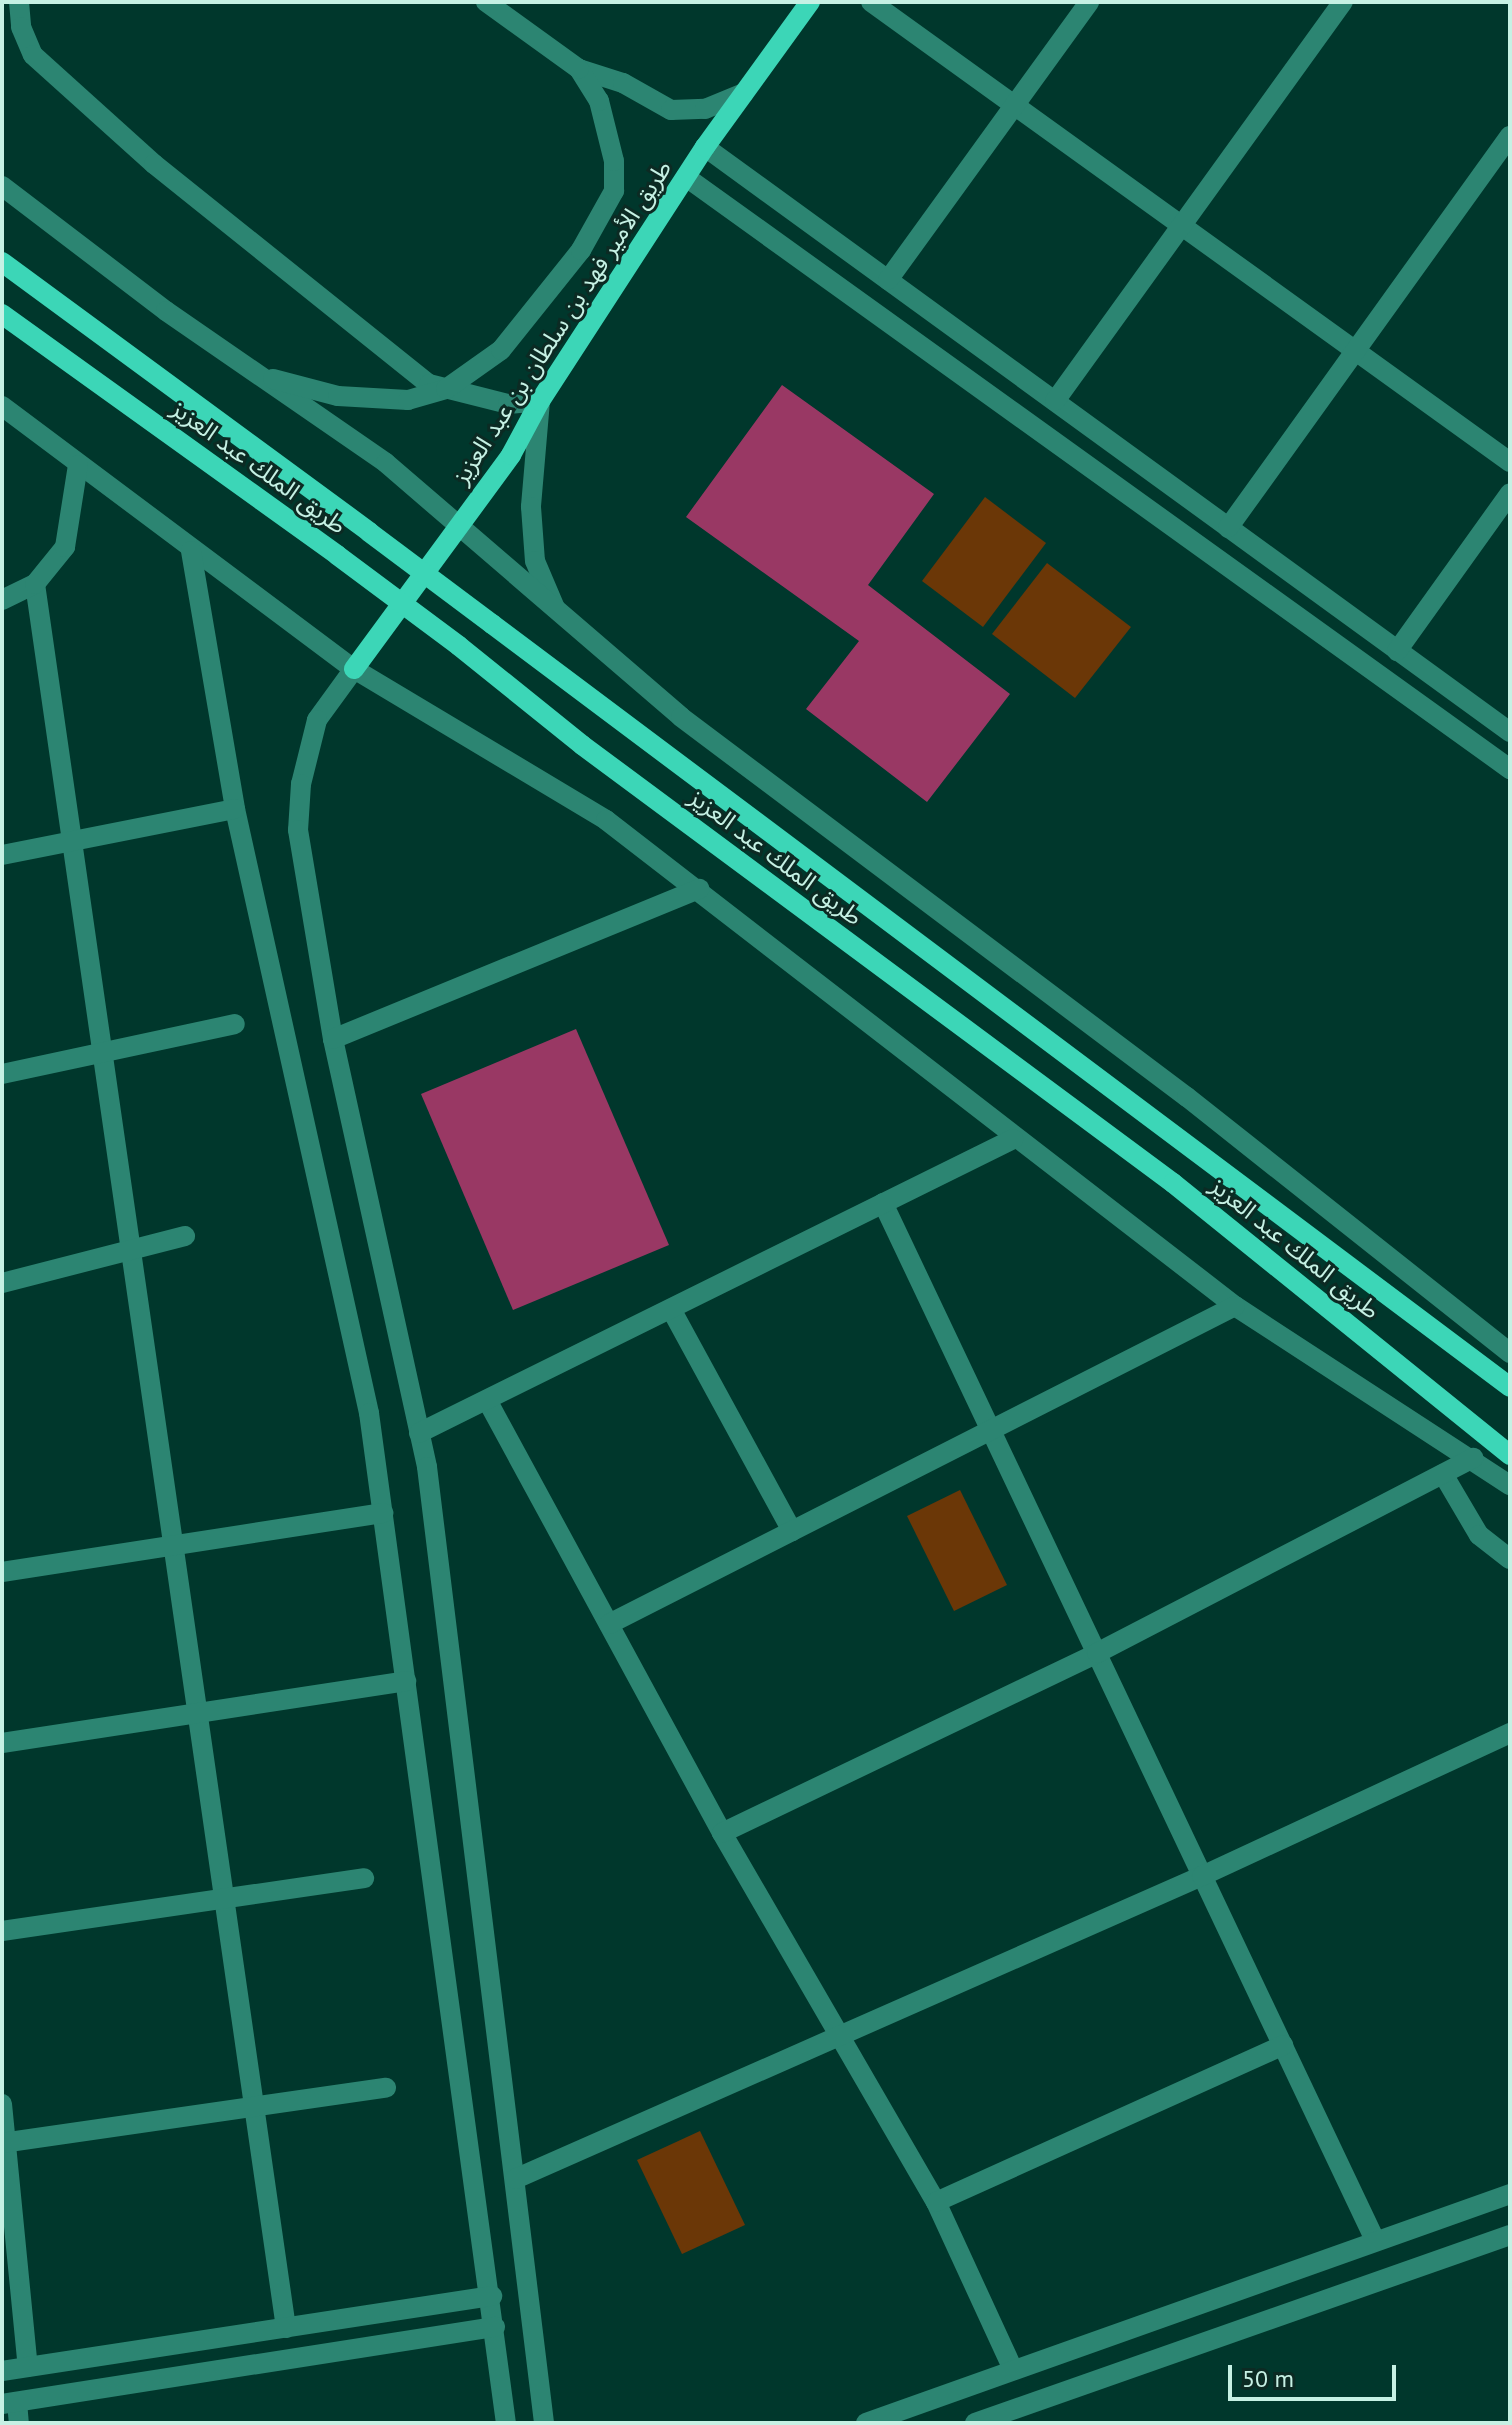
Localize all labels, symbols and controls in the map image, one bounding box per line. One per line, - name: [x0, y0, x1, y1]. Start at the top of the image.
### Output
- street label: طريق الأمير فهد بن سلطان بن عبد العزيز: [446, 155, 678, 489]
- street label: طريق الملك عبد العزيز: [166, 394, 352, 540]
- street label: طريق الملك عبد العزيز: [684, 783, 868, 931]
- street label: طريق الملك عبد العزيز: [1205, 1171, 1385, 1325]
- scale bar: [1232, 2349, 1400, 2399]
- text: 50 m: [1242, 2363, 1294, 2394]

